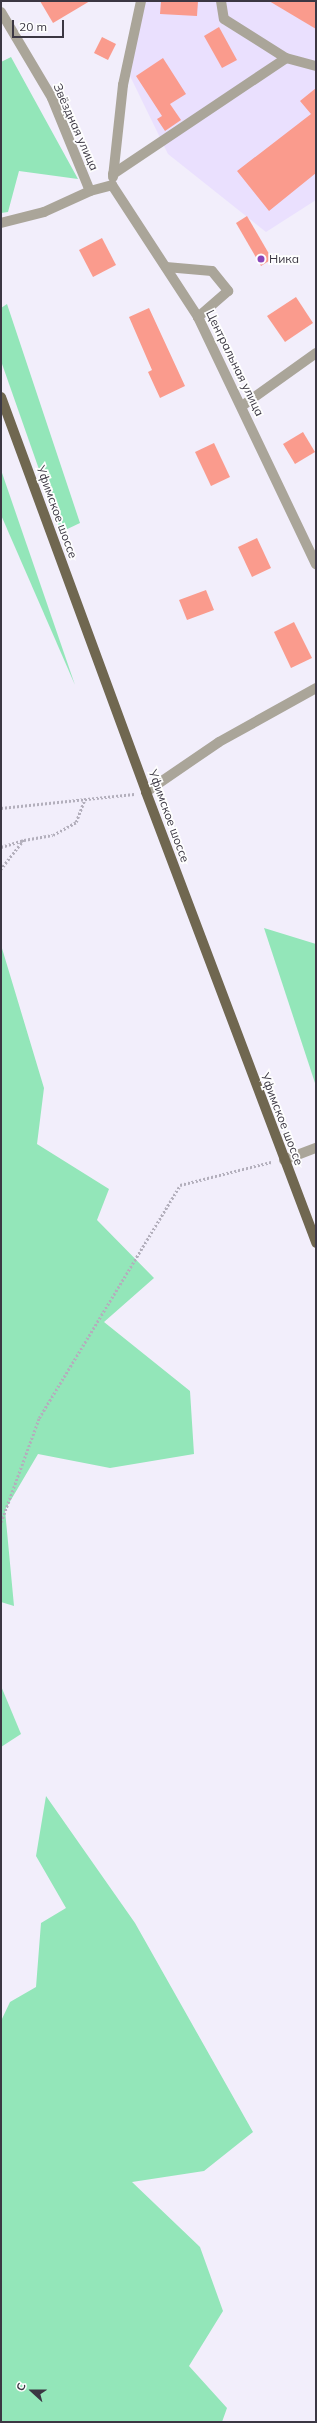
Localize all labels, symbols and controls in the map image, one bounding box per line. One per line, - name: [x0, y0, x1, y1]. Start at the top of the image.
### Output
- scale bar: [14, 12, 66, 38]
- text: 20 m: [19, 19, 47, 34]
- street label: Звёздная улица: [50, 81, 102, 173]
- place label: Ника: [269, 252, 299, 266]
- marker: Ника: [256, 254, 266, 264]
- street label: Центральная улица: [203, 308, 267, 418]
- street label: Уфимское шоссе: [34, 464, 80, 560]
- street label: Уфимское шоссе: [146, 768, 192, 864]
- street label: Уфимское шоссе: [258, 1071, 306, 1167]
- north arrow: [12, 2371, 52, 2411]
- text: С: [13, 2381, 29, 2393]

